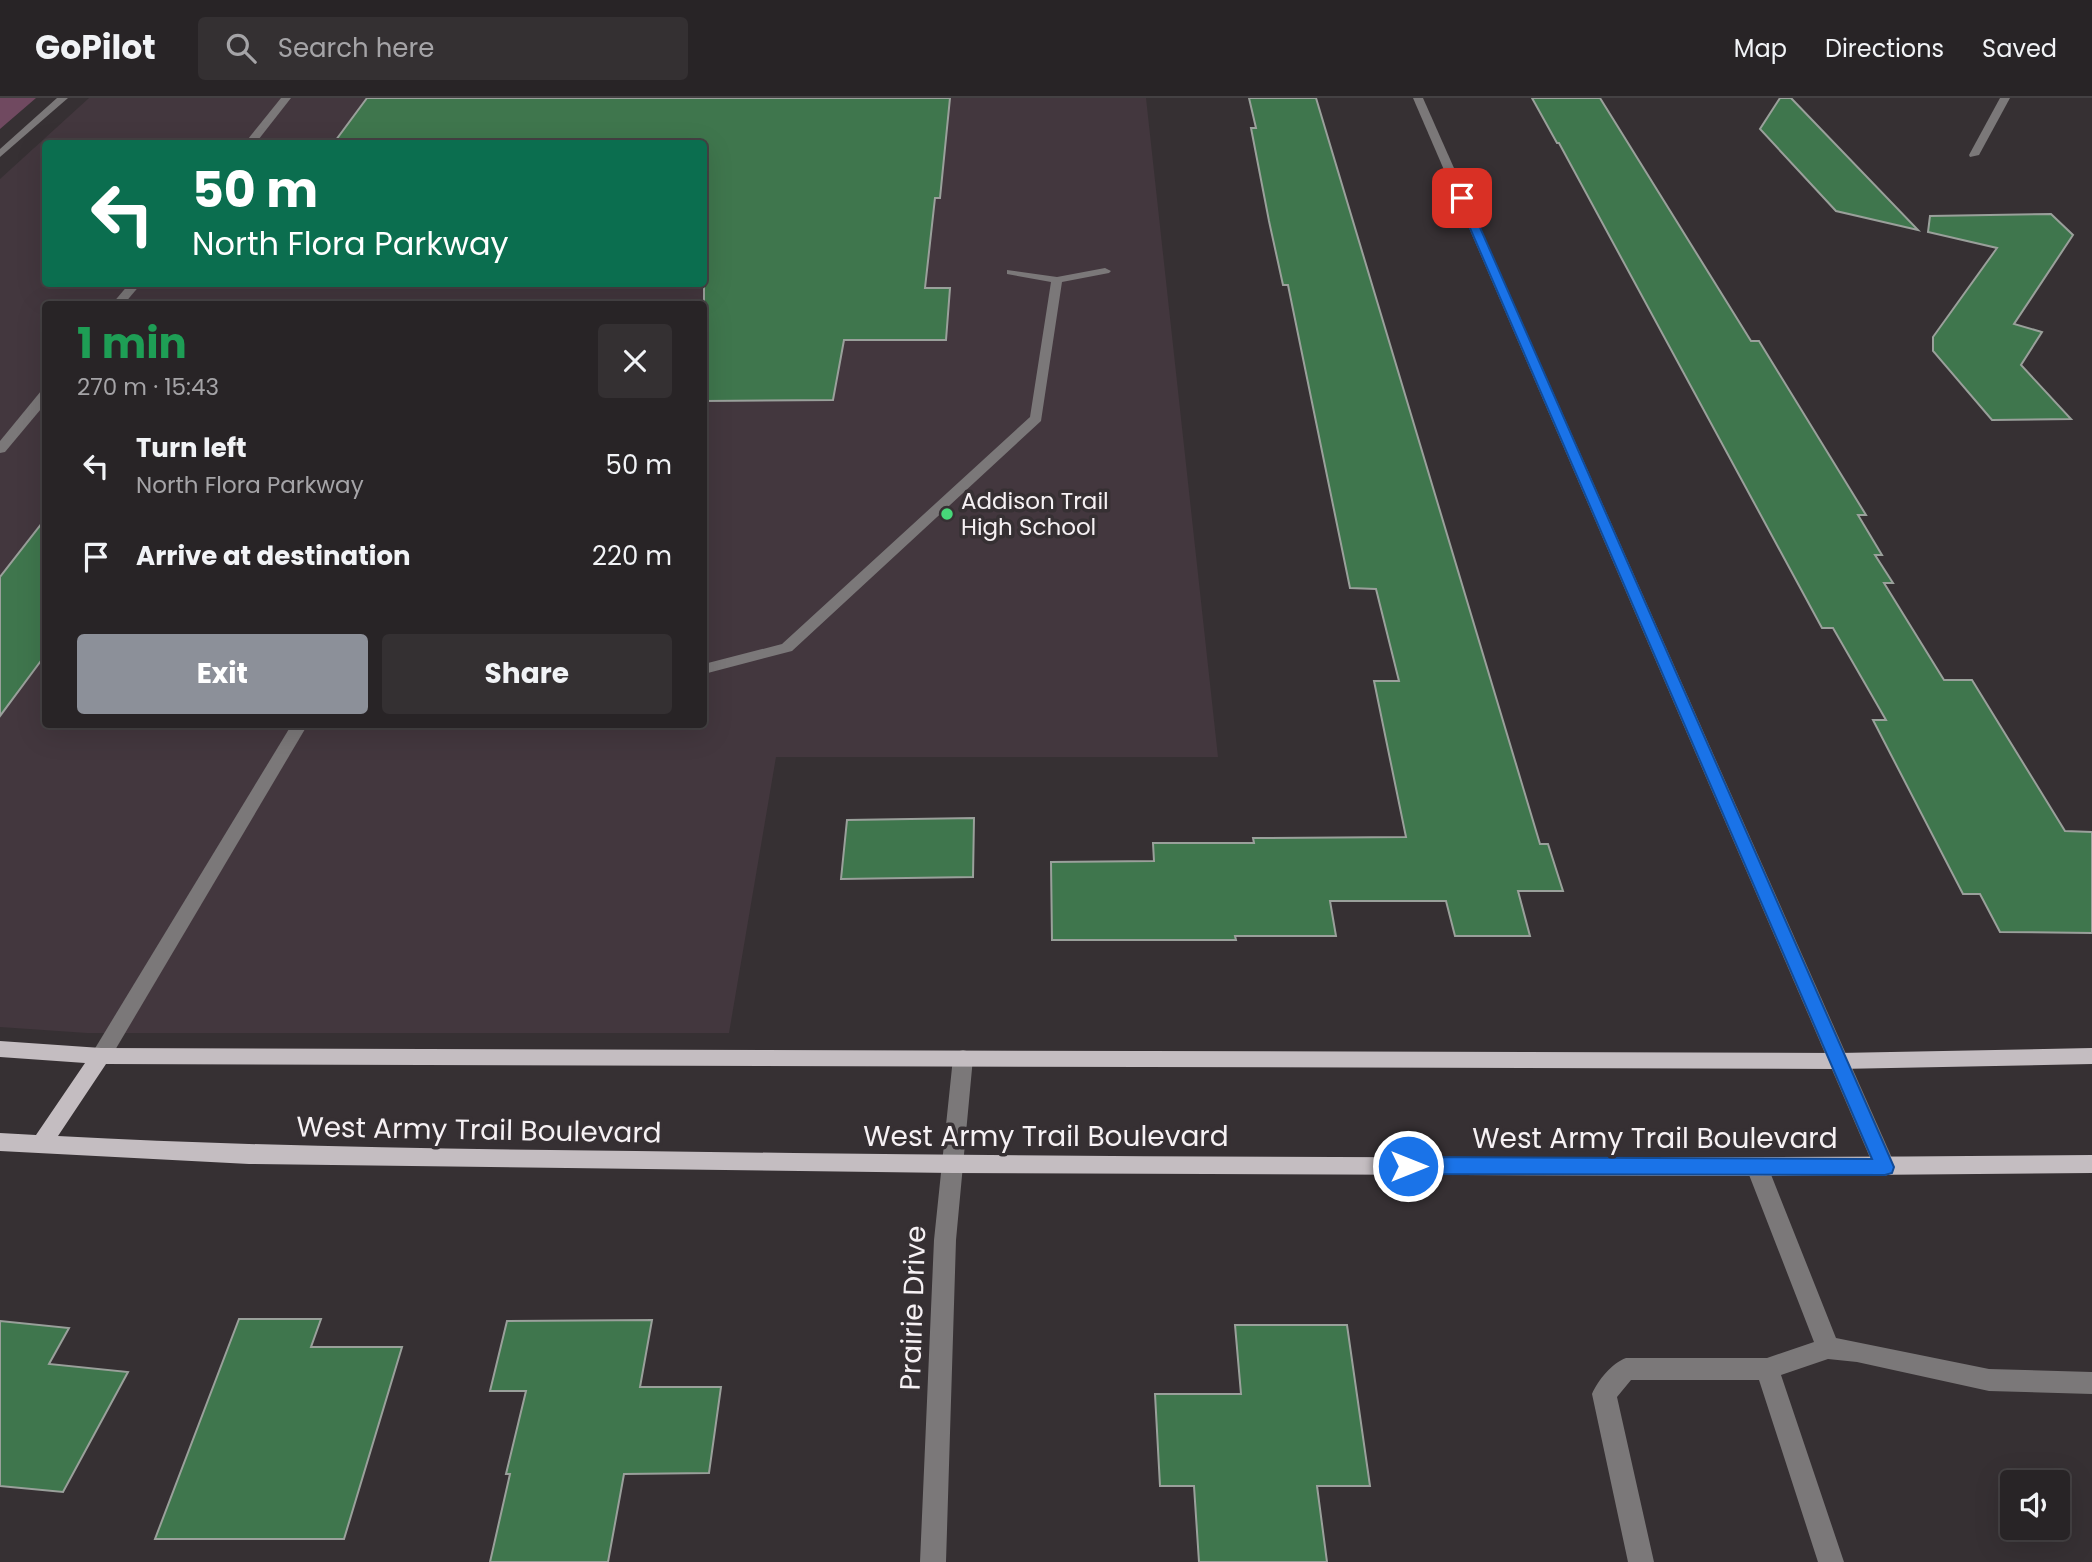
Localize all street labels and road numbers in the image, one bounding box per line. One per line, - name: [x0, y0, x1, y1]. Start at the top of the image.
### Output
- street label: West Army Trail Boulevard: [296, 1107, 662, 1153]
- street label: West Army Trail Boulevard: [863, 1117, 1229, 1156]
- street label: West Army Trail Boulevard: [1472, 1119, 1838, 1158]
- street label: Prairie Drive: [891, 1225, 935, 1391]

